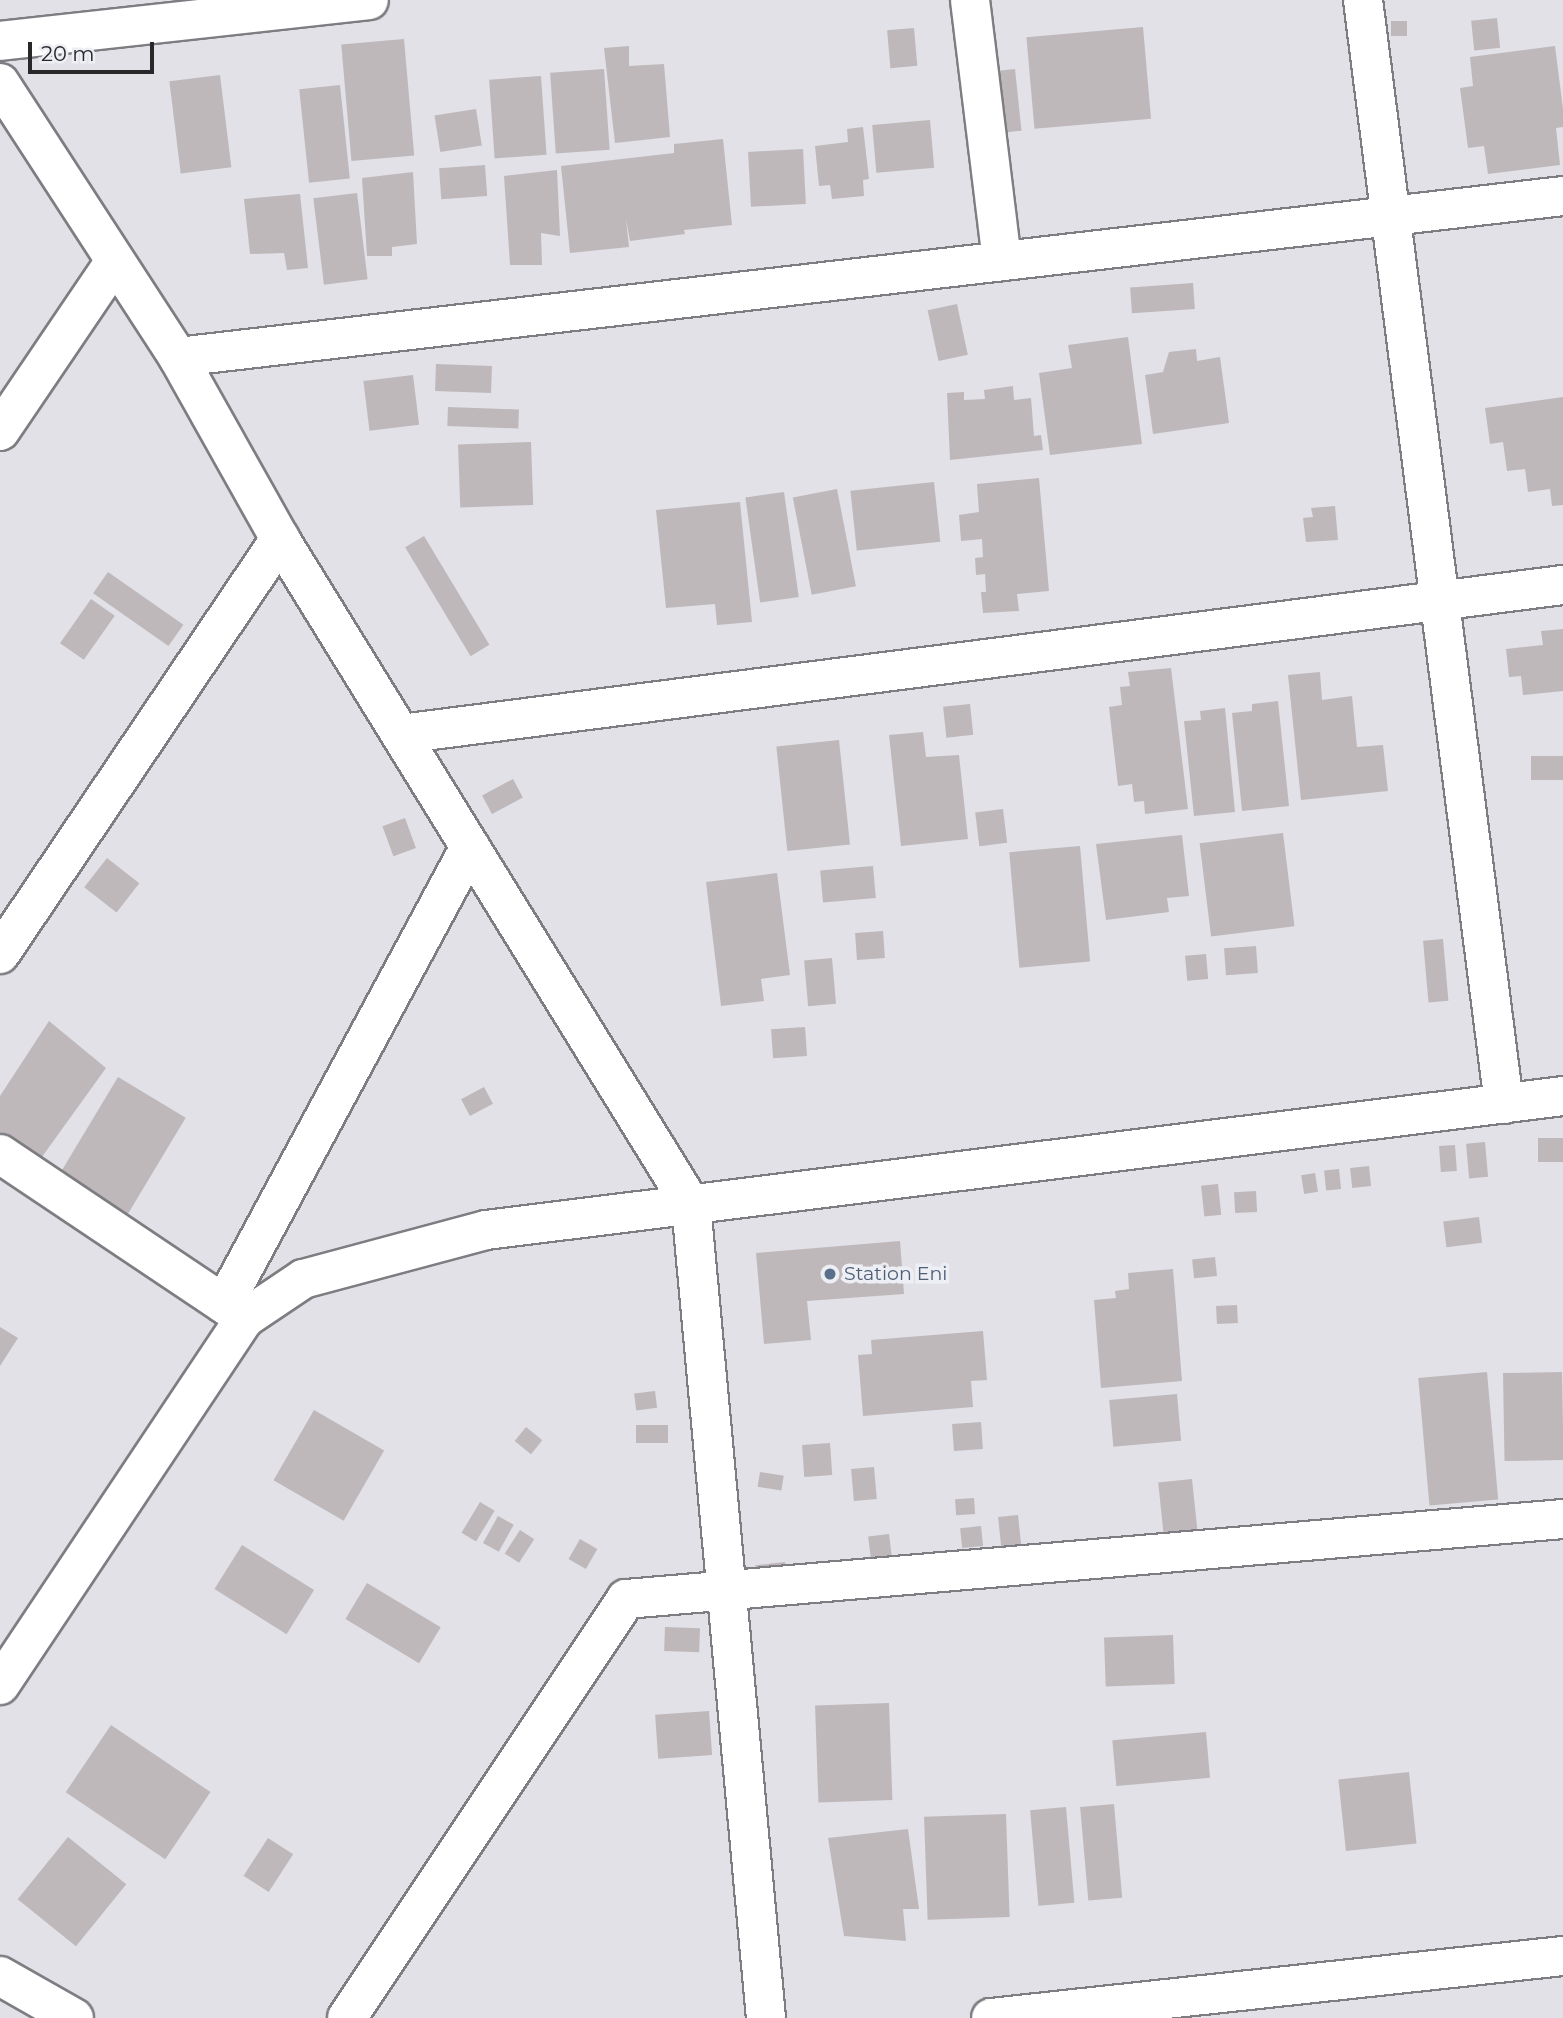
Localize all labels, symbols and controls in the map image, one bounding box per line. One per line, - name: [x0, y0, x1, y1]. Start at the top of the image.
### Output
- scale bar: [32, 28, 158, 72]
- text: 20 m: [41, 41, 95, 66]
- place label: Station Eni: [844, 1263, 947, 1285]
- marker: Station Eni: [822, 1266, 838, 1282]

